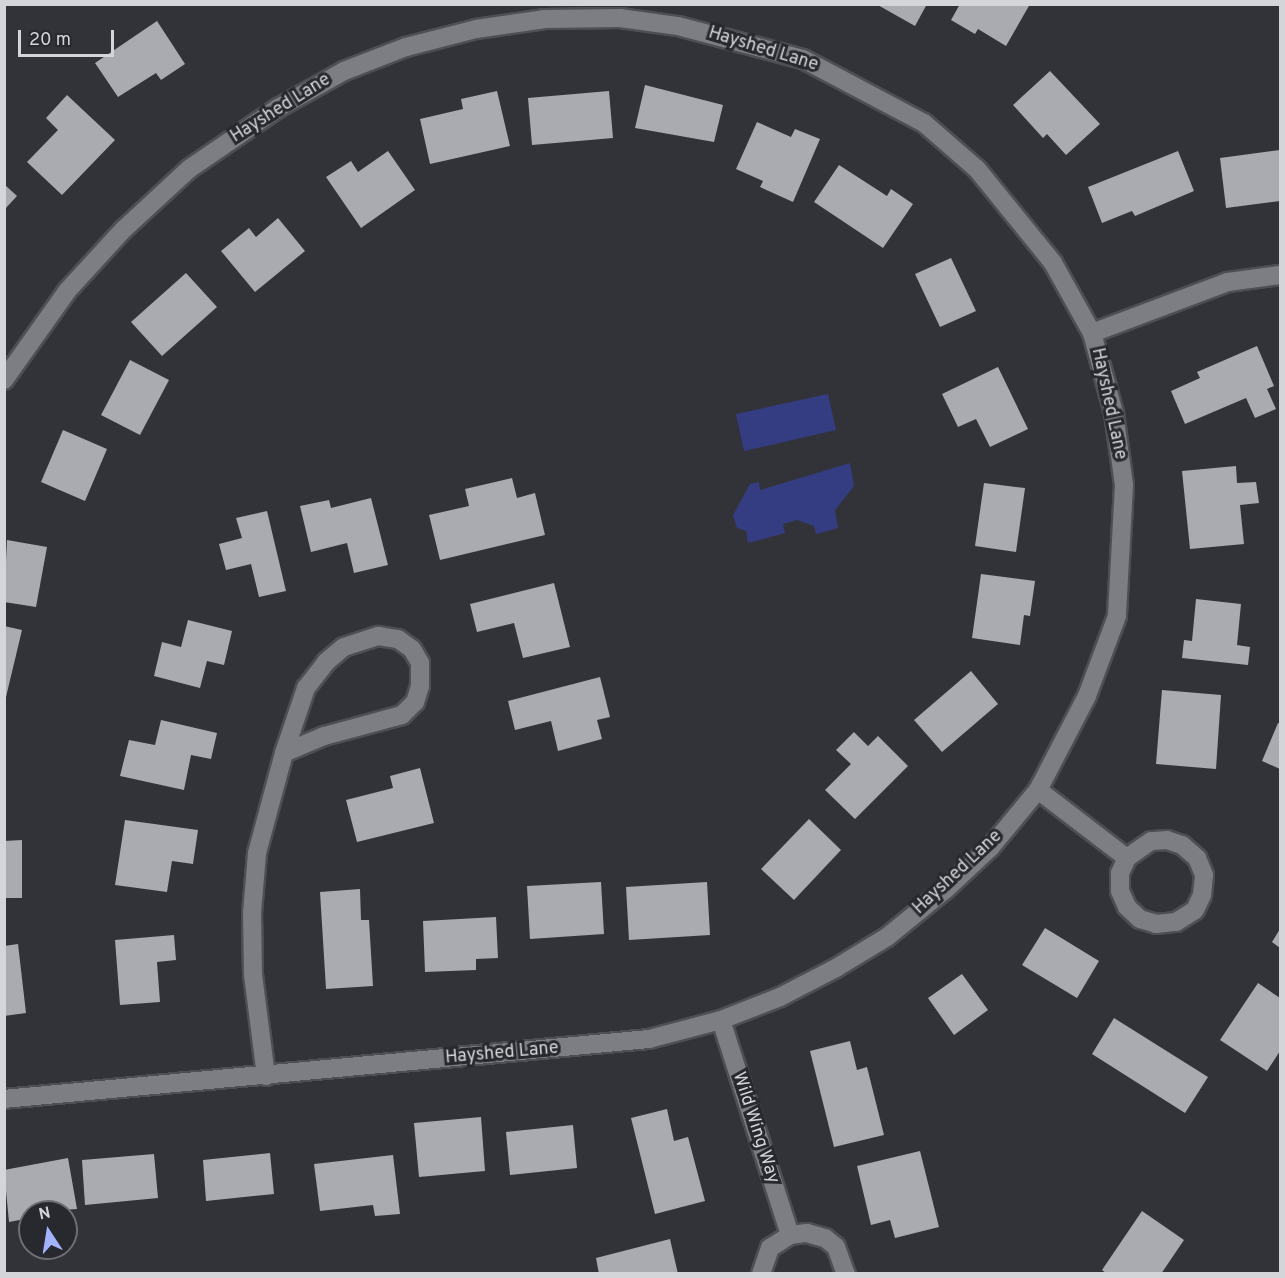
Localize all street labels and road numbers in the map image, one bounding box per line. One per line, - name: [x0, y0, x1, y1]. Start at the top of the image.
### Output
- street label: Hayshed Lane: [705, 23, 821, 77]
- street label: Hayshed Lane: [227, 70, 335, 148]
- street label: Hayshed Lane: [1086, 346, 1130, 462]
- street label: Hayshed Lane: [909, 826, 1007, 920]
- street label: Hayshed Lane: [444, 1038, 560, 1070]
- street label: Wild Wing Way: [727, 1069, 783, 1187]

